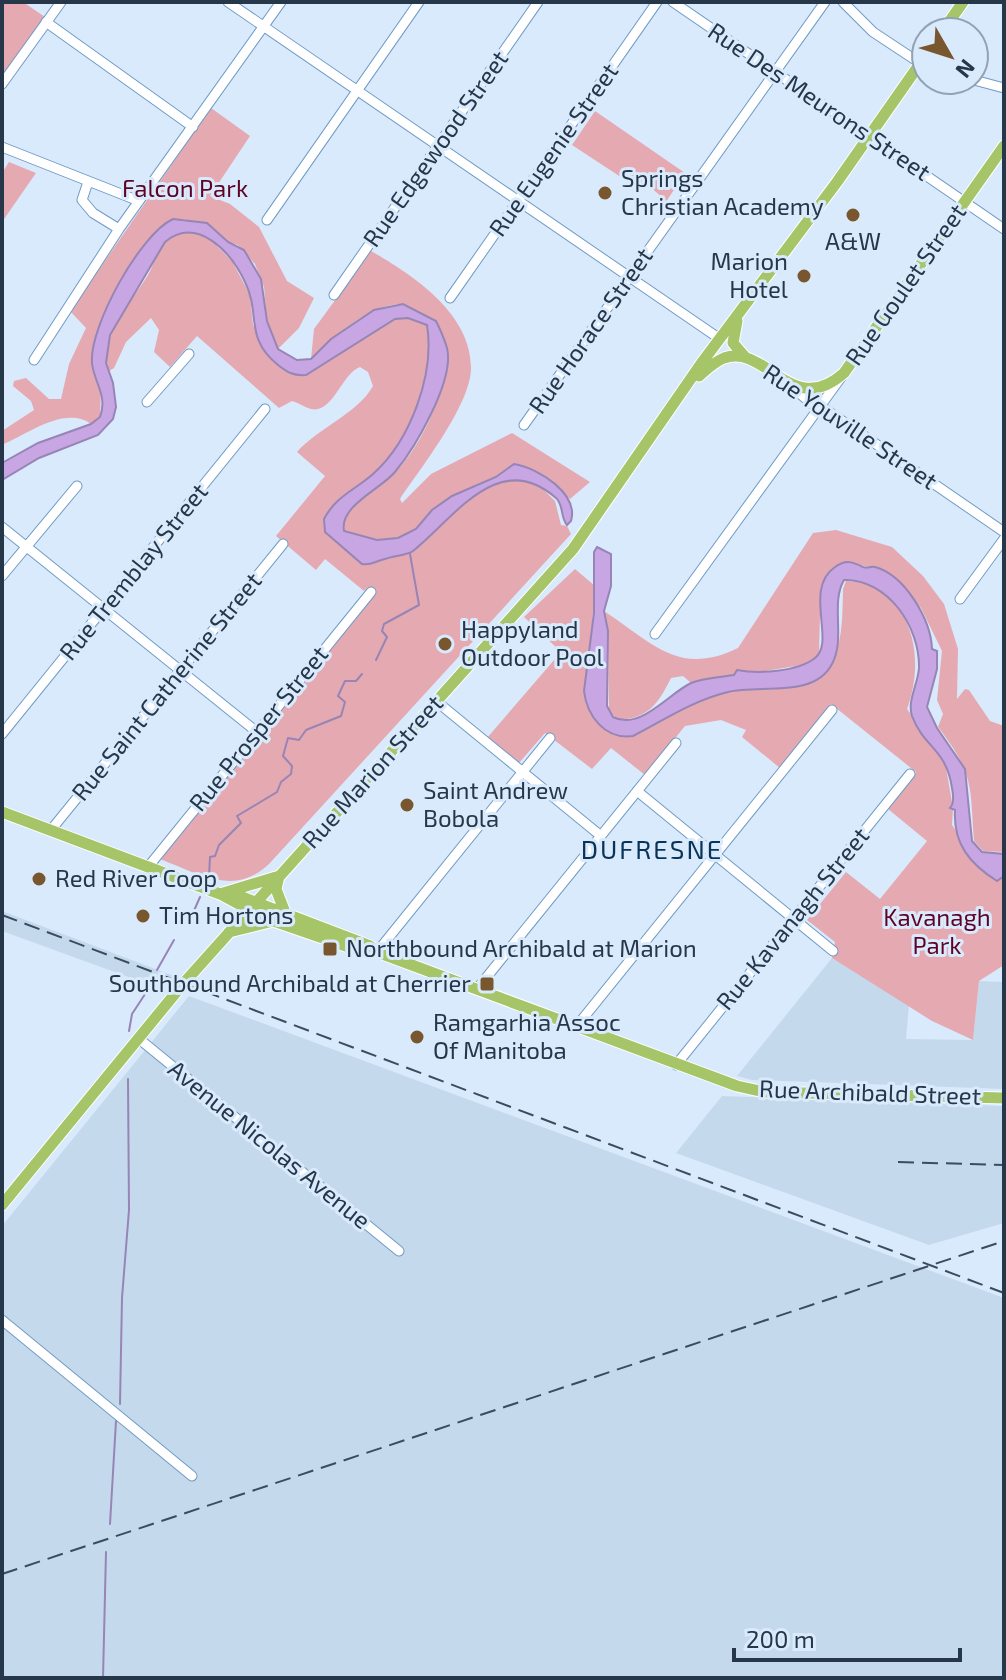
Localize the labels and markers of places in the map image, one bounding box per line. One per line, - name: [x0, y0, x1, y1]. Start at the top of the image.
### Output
- place label: Springs Christian Academy: [621, 163, 824, 220]
- marker: Springs Christian Academy: [596, 184, 614, 202]
- marker: A&W: [844, 206, 862, 224]
- place label: A&W: [825, 226, 881, 255]
- place label: Marion Hotel: [711, 246, 788, 303]
- marker: Marion Hotel: [795, 267, 813, 285]
- place label: Happyland Outdoor Pool: [461, 614, 604, 671]
- marker: Happyland Outdoor Pool: [436, 635, 454, 653]
- place label: Saint Andrew Bobola: [423, 775, 568, 832]
- marker: Saint Andrew Bobola: [398, 796, 416, 814]
- place label: Red River Coop: [55, 863, 217, 892]
- marker: Red River Coop: [30, 870, 48, 888]
- place label: Tim Hortons: [159, 900, 293, 929]
- marker: Tim Hortons: [134, 907, 152, 925]
- place label: Northbound Archibald at Marion: [346, 933, 697, 962]
- marker: Northbound Archibald at Marion: [321, 940, 339, 958]
- place label: Southbound Archibald at Cherrier: [109, 968, 471, 997]
- marker: Southbound Archibald at Cherrier: [478, 975, 496, 993]
- place label: Ramgarhia Assoc Of Manitoba: [433, 1007, 621, 1064]
- marker: Ramgarhia Assoc Of Manitoba: [408, 1028, 426, 1046]

